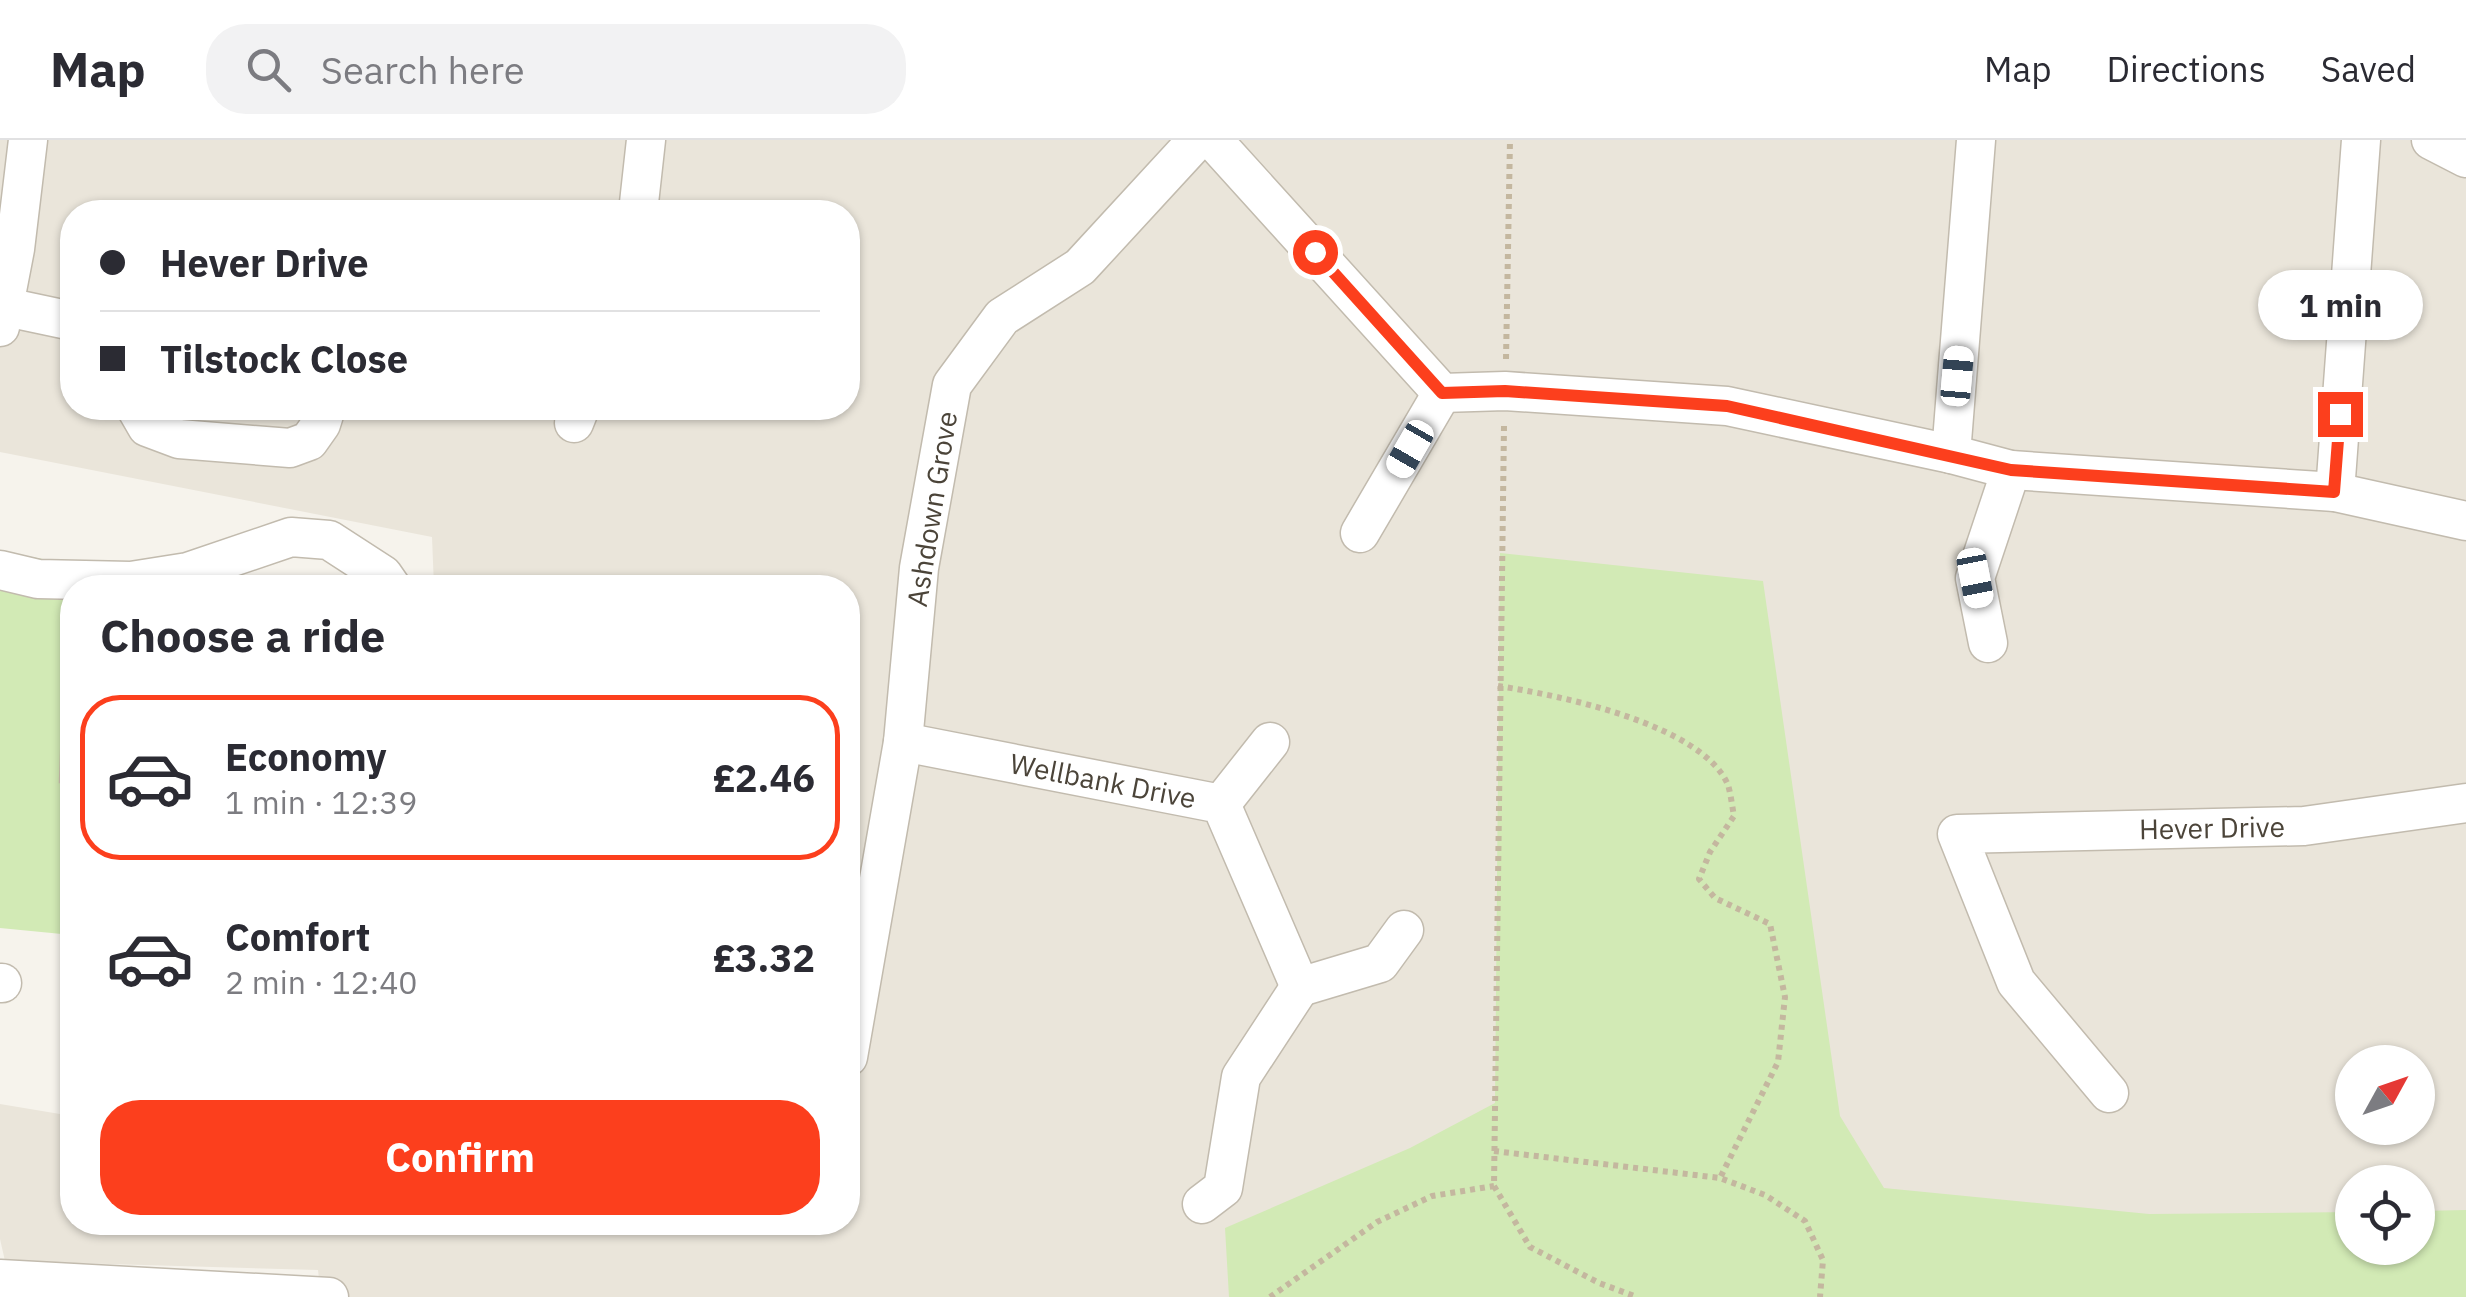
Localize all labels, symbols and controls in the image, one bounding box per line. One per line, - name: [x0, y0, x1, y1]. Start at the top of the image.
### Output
- search box: [206, 24, 906, 114]
- text: Map: [50, 38, 146, 100]
- icon: search: [241, 42, 296, 97]
- text: Search here: [321, 45, 525, 94]
- text: Map: [1984, 46, 2052, 92]
- text: Directions: [2107, 46, 2266, 92]
- text: Saved: [2321, 46, 2416, 92]
- route start: [1293, 230, 1338, 275]
- text: Hever Drive: [160, 238, 369, 287]
- callout: 1 min: [2258, 269, 2422, 339]
- text: 1 min: [2299, 284, 2382, 326]
- text: Tilstock Close: [160, 334, 408, 383]
- car: [1939, 345, 1975, 407]
- route end: [2318, 392, 2363, 437]
- street label: Ashdown Grove: [898, 409, 965, 609]
- car: [1382, 416, 1438, 482]
- car: [1955, 546, 1995, 610]
- text: Choose a ride: [100, 606, 385, 664]
- text: Economy: [225, 732, 387, 781]
- icon: car: [105, 733, 195, 823]
- street label: Wellbank Drive: [1007, 744, 1199, 817]
- text: £2.46: [713, 753, 815, 802]
- text: 1 min · 12:39: [225, 781, 418, 823]
- street label: Hever Drive: [2139, 808, 2285, 847]
- text: Comfort: [225, 912, 370, 961]
- icon: car: [105, 913, 195, 1003]
- text: £3.32: [713, 933, 815, 982]
- text: 2 min · 12:40: [225, 961, 418, 1003]
- north arrow: [2335, 1045, 2435, 1145]
- map controls: [2335, 1045, 2435, 1265]
- button: Confirm: [100, 1100, 820, 1215]
- button: locate: [2335, 1165, 2435, 1265]

